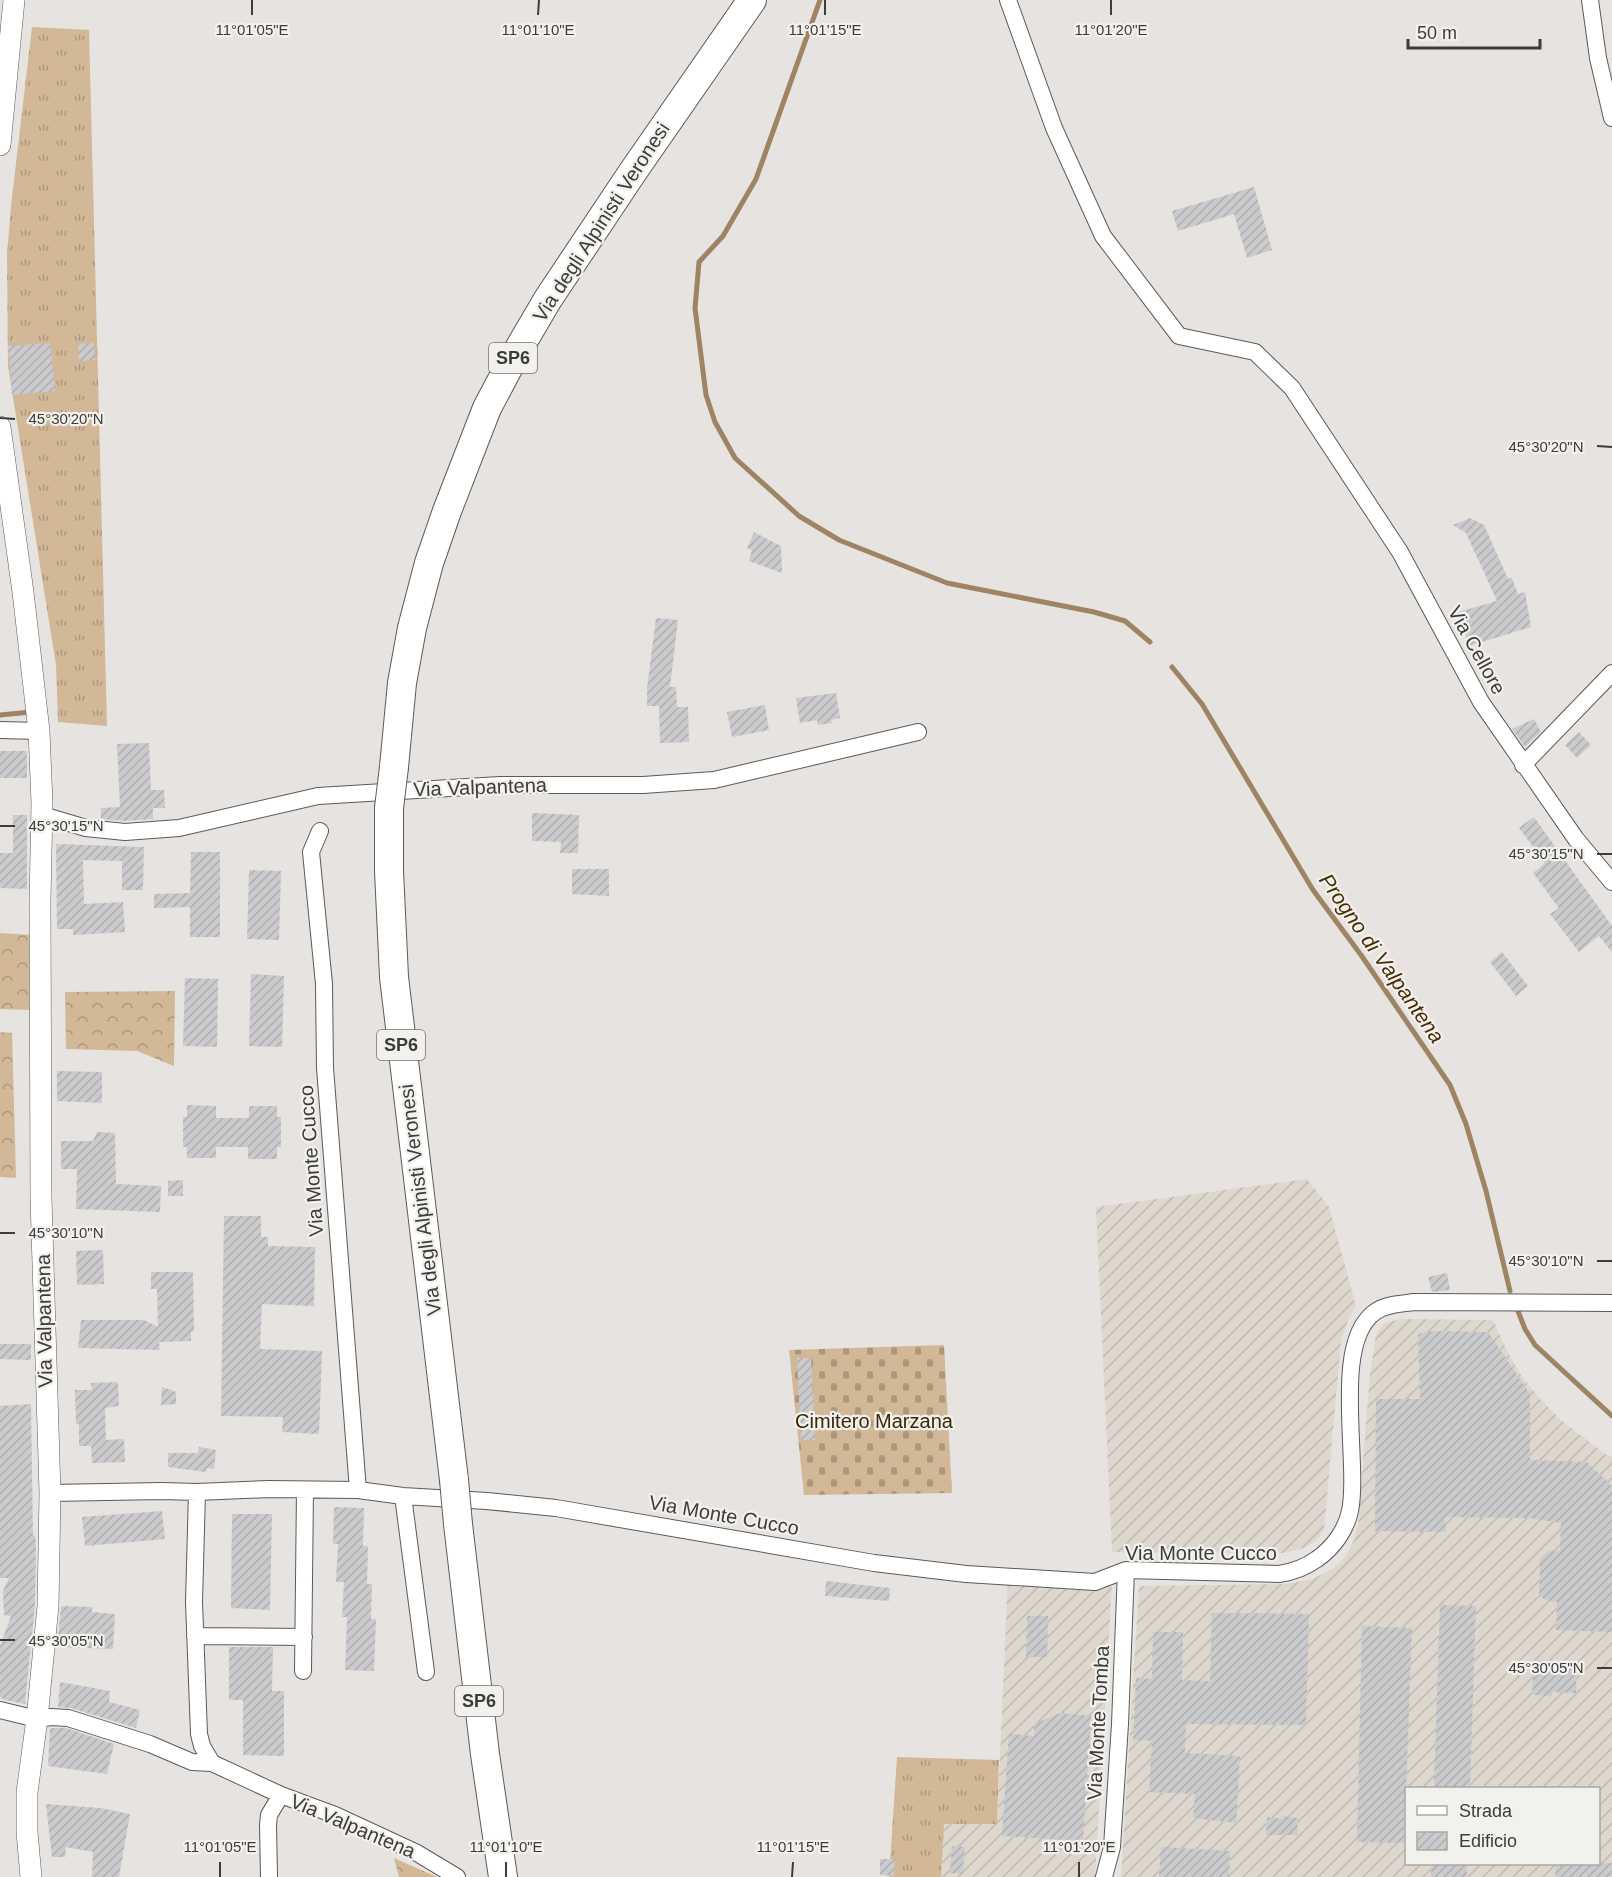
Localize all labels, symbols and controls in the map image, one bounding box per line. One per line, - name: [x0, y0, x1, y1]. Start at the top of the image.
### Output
- scale bar: [1408, 12, 1540, 50]
- text: 11°01'05"E: [215, 21, 289, 38]
- text: 11°01'10"E: [501, 21, 575, 38]
- text: 11°01'15"E: [788, 21, 862, 38]
- text: 11°01'20"E: [1074, 21, 1148, 38]
- text: 50 m: [1417, 23, 1457, 43]
- street label: Via degli Alpinisti Veronesi: [528, 118, 674, 326]
- road number: SP6: [489, 343, 537, 373]
- text: 45°30'20"N: [28, 410, 104, 427]
- text: 45°30'20"N: [1508, 438, 1584, 455]
- street label: Via Cellore: [1444, 602, 1510, 698]
- street label: Via Valpantena: [413, 774, 548, 800]
- text: 45°30'15"N: [28, 817, 104, 834]
- text: 45°30'15"N: [1508, 845, 1584, 862]
- water label: Progno di Valpantena: [1315, 869, 1449, 1047]
- road number: SP6: [377, 1030, 425, 1060]
- street label: Via degli Alpinisti Veronesi: [395, 1083, 445, 1317]
- street label: Via Monte Cucco: [295, 1084, 327, 1238]
- text: 45°30'10"N: [28, 1224, 104, 1241]
- text: 45°30'10"N: [1508, 1252, 1584, 1269]
- street label: Via Valpantena: [32, 1253, 56, 1388]
- park label: Cimitero Marzana: [795, 1410, 954, 1432]
- street label: Via Monte Cucco: [647, 1491, 801, 1539]
- street label: Via Monte Cucco: [1125, 1542, 1277, 1564]
- text: 45°30'05"N: [28, 1632, 104, 1649]
- street label: Via Monte Tomba: [1083, 1644, 1113, 1801]
- text: 45°30'05"N: [1508, 1659, 1584, 1676]
- road number: SP6: [455, 1686, 503, 1716]
- legend: [1405, 1787, 1600, 1865]
- street label: Via Valpantena: [287, 1790, 420, 1863]
- text: Strada: [1459, 1801, 1513, 1821]
- text: Edificio: [1459, 1831, 1517, 1851]
- text: 11°01'05"E: [183, 1838, 257, 1855]
- text: 11°01'10"E: [469, 1838, 543, 1855]
- text: 11°01'15"E: [756, 1838, 830, 1855]
- text: 11°01'20"E: [1042, 1838, 1116, 1855]

